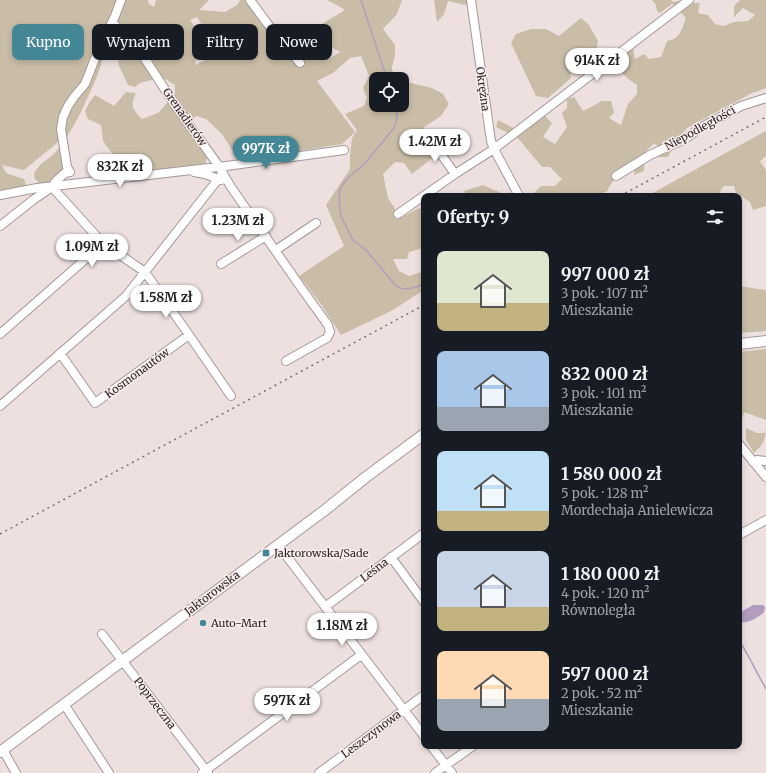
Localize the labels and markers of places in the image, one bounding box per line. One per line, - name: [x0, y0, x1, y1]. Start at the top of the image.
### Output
- pin: 914K zł: [560, 48, 634, 82]
- pin: 1.42M zł: [394, 129, 476, 163]
- pin: 997K zł: [229, 136, 303, 170]
- pin: 832K zł: [83, 154, 157, 188]
- pin: 1.23M zł: [197, 208, 279, 242]
- pin: 1.09M zł: [51, 234, 133, 268]
- pin: 1.58M zł: [125, 285, 207, 319]
- place label: Jaktorowska/Sade: [273, 546, 369, 560]
- marker: Jaktorowska/Sade: [261, 548, 271, 558]
- pin: 1.18M zł: [301, 613, 383, 647]
- place label: Auto-Mart: [210, 616, 268, 630]
- marker: Auto-Mart: [198, 618, 208, 628]
- pin: 597K zł: [250, 688, 324, 722]

